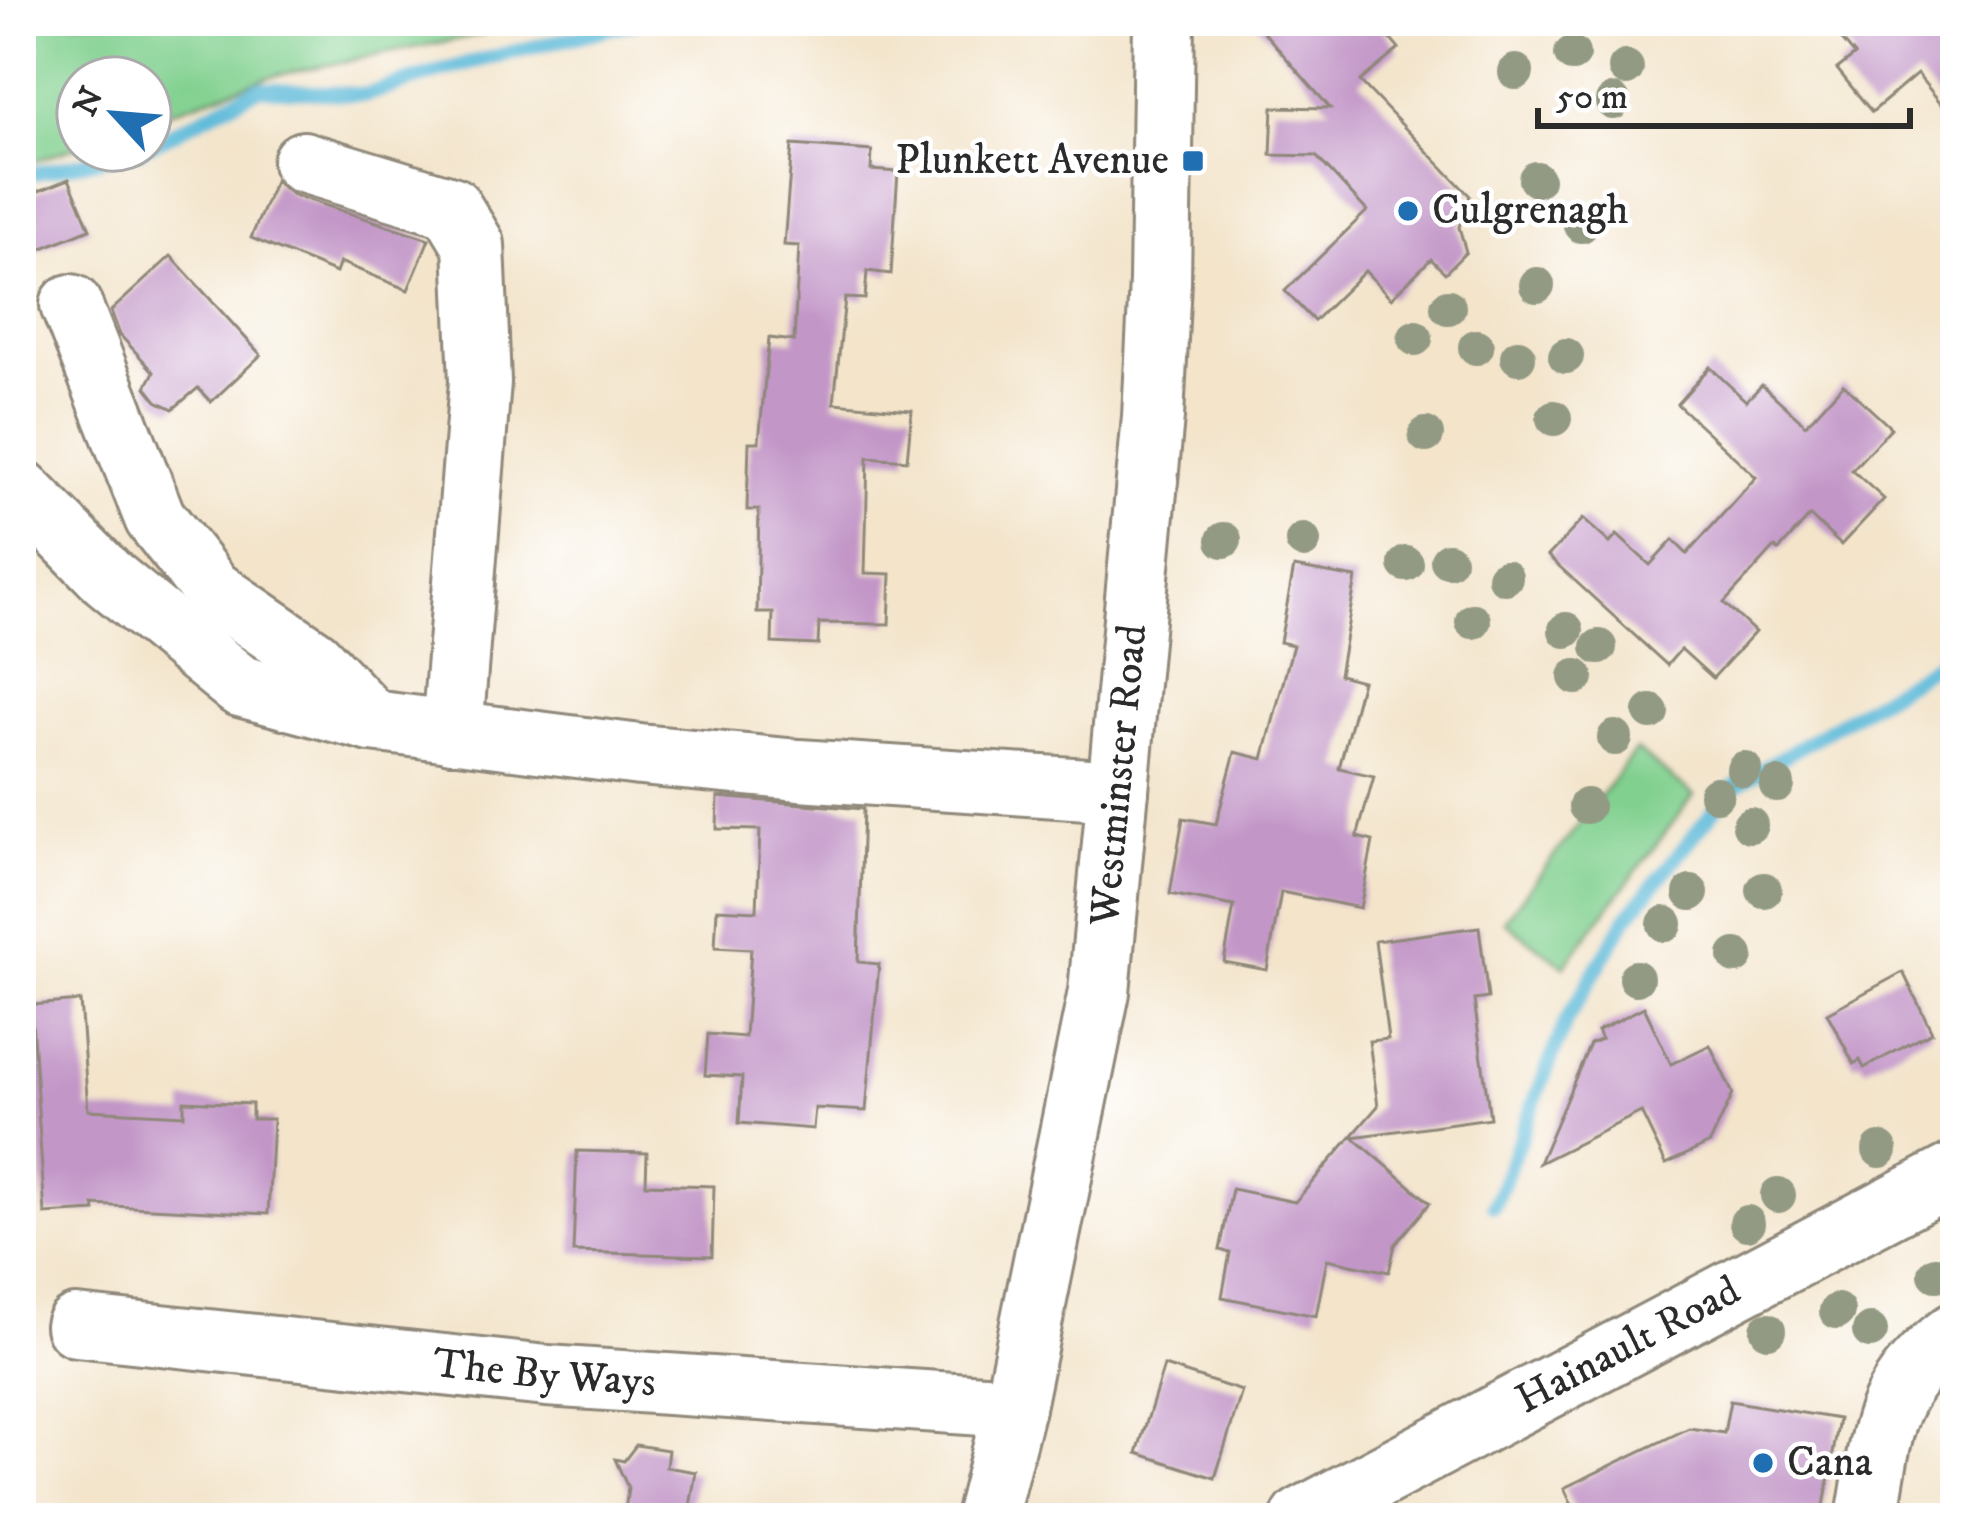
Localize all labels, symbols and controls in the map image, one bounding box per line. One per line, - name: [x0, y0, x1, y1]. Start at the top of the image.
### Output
- north arrow: [54, 54, 174, 174]
- scale bar: [1538, 54, 1910, 128]
- text: 50 m: [1556, 75, 1628, 120]
- text: N: [65, 81, 114, 123]
- place label: Plunkett Avenue: [895, 135, 1169, 187]
- marker: Plunkett Avenue: [1180, 148, 1206, 174]
- place label: Culgrenagh: [1432, 185, 1629, 237]
- marker: Culgrenagh: [1395, 198, 1421, 224]
- street label: Westminster Road: [1079, 622, 1159, 929]
- street label: Hainault Road: [1507, 1265, 1749, 1426]
- street label: The By Ways: [431, 1338, 657, 1409]
- place label: Cana: [1787, 1437, 1873, 1489]
- marker: Cana: [1750, 1450, 1776, 1476]

